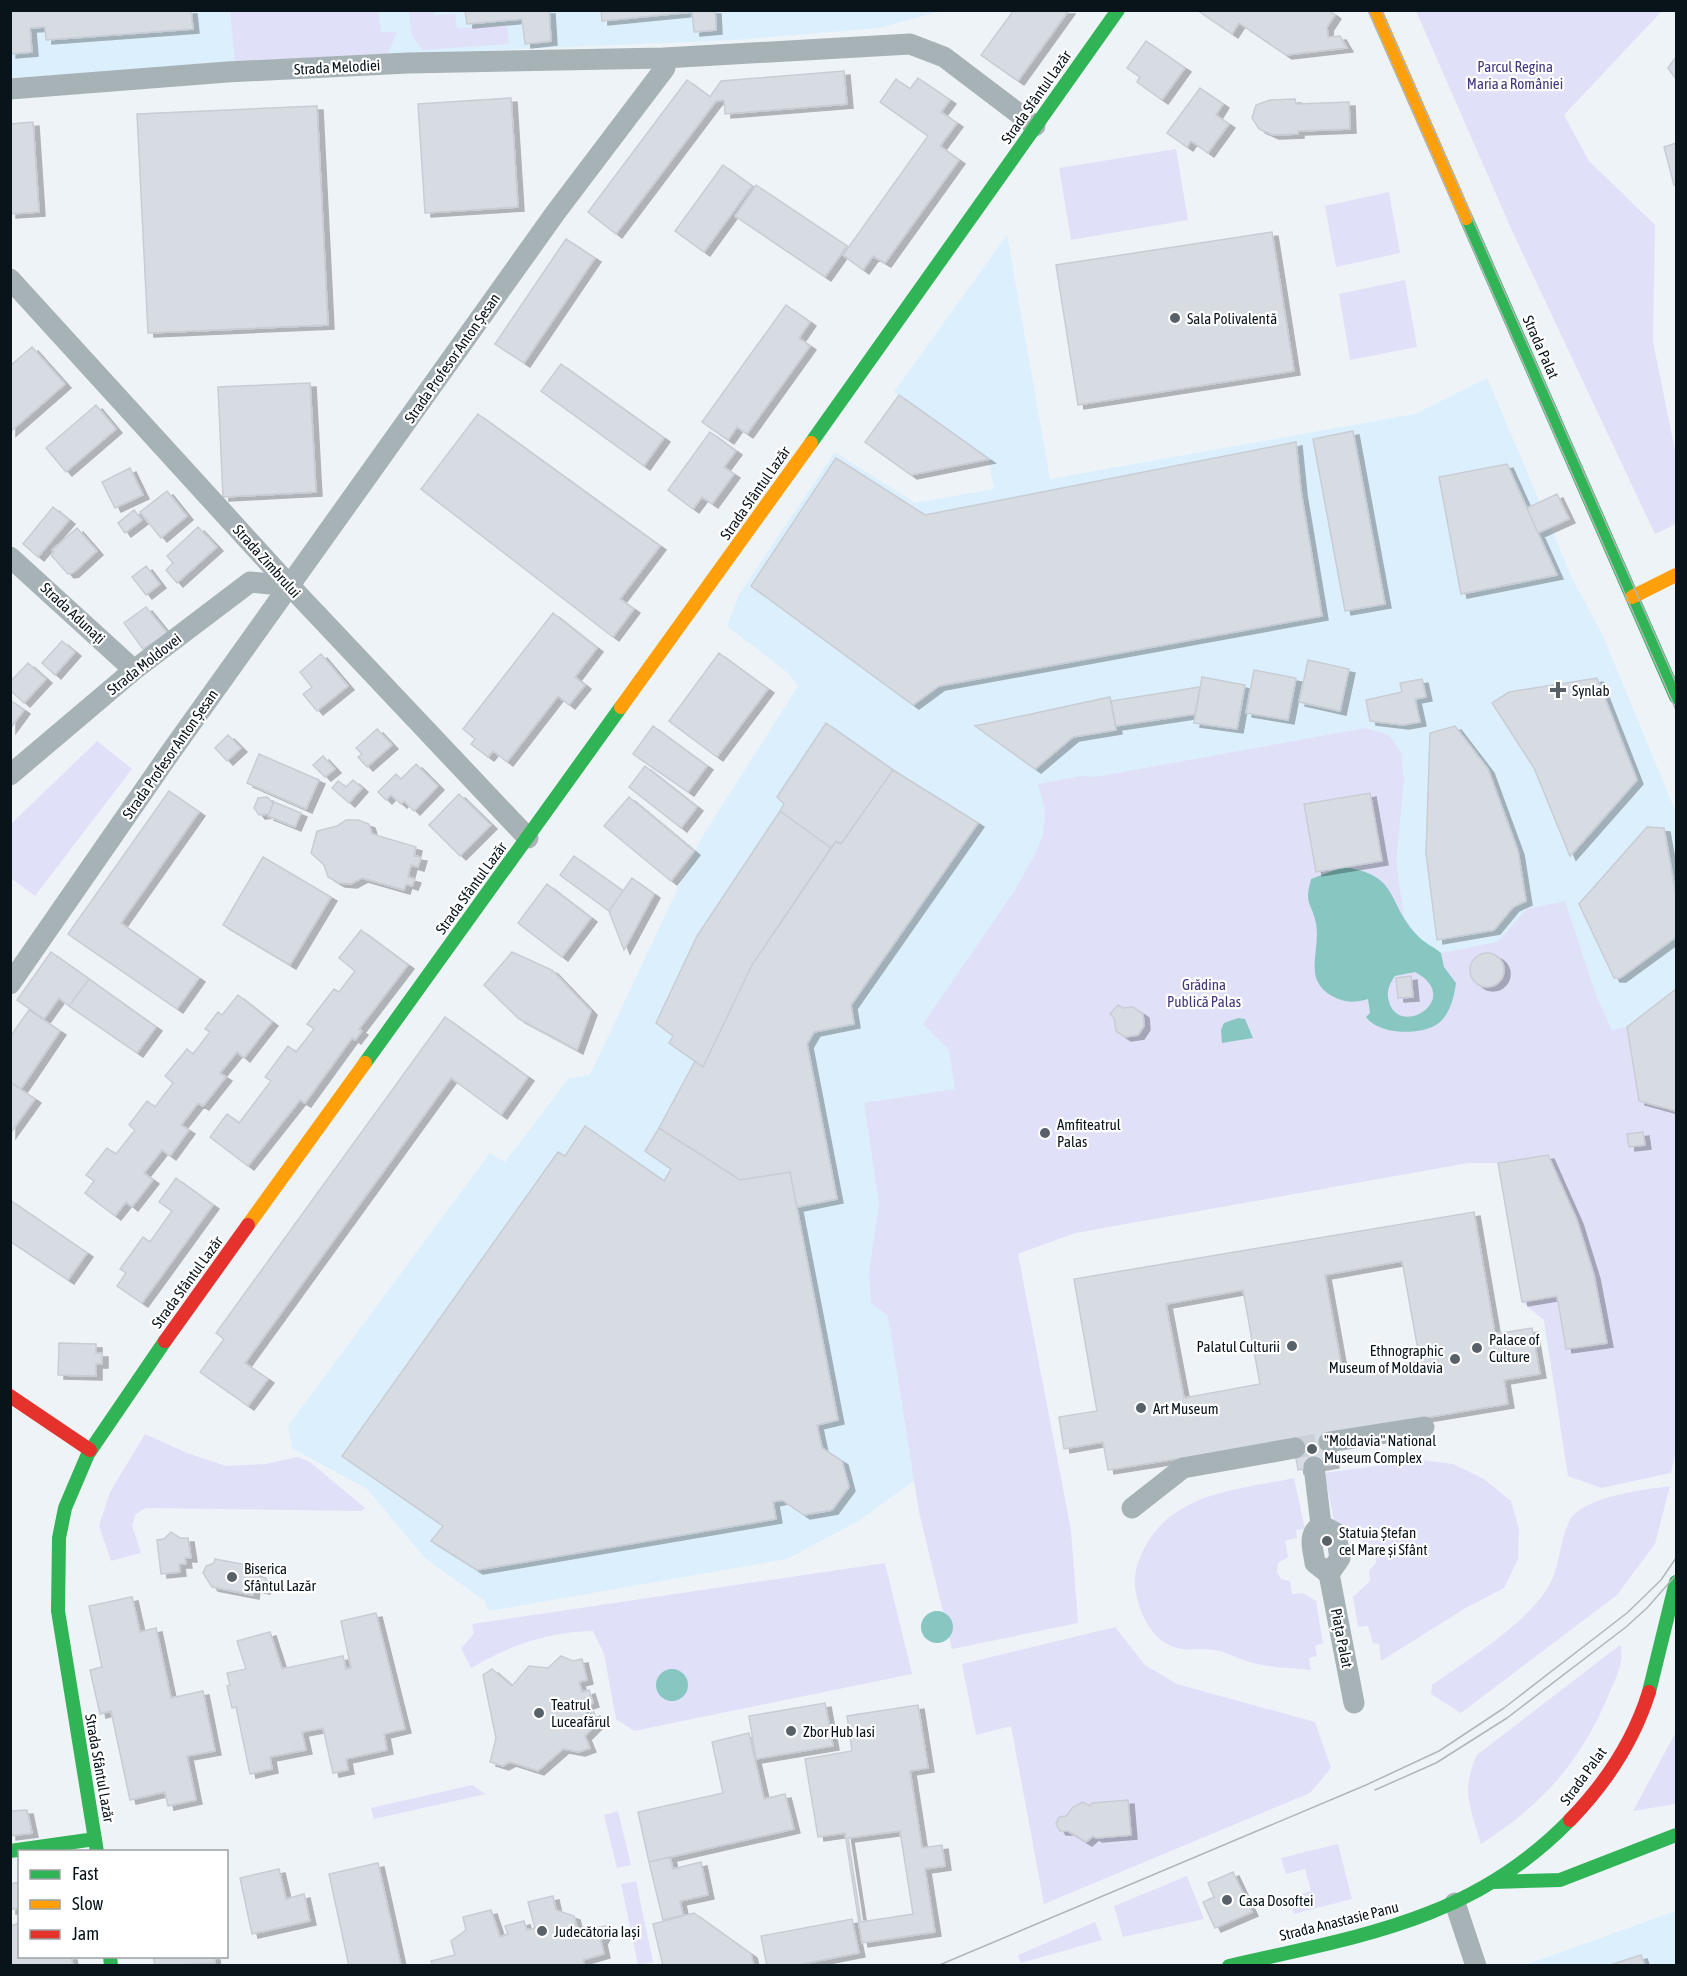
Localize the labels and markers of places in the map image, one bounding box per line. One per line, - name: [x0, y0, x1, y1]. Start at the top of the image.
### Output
- place label: Sala Polivalentă: [1187, 310, 1277, 327]
- marker: Sala Polivalentă: [1168, 311, 1182, 325]
- marker: Synlab: [1549, 681, 1567, 699]
- place label: Synlab: [1572, 682, 1610, 699]
- place label: Amfiteatrul Palas: [1057, 1116, 1121, 1150]
- marker: Amfiteatrul Palas: [1038, 1126, 1052, 1140]
- place label: Palace of Culture: [1489, 1331, 1540, 1365]
- place label: Palatul Culturii: [1197, 1338, 1280, 1355]
- marker: Palatul Culturii: [1285, 1339, 1299, 1353]
- marker: Palace of Culture: [1470, 1341, 1484, 1355]
- place label: Ethnographic Museum of Moldavia: [1329, 1342, 1443, 1376]
- marker: Ethnographic Museum of Moldavia: [1448, 1352, 1462, 1366]
- place label: Art Museum: [1153, 1400, 1218, 1417]
- marker: Art Museum: [1134, 1401, 1148, 1415]
- place label: "Moldavia" National Museum Complex: [1324, 1432, 1436, 1466]
- marker: "Moldavia" National Museum Complex: [1305, 1442, 1319, 1456]
- place label: Statuia Ștefan cel Mare și Sfânt: [1339, 1524, 1428, 1558]
- marker: Statuia Ștefan cel Mare și Sfânt: [1320, 1534, 1334, 1548]
- place label: Biserica Sfântul Lazăr: [244, 1560, 316, 1594]
- marker: Biserica Sfântul Lazăr: [225, 1570, 239, 1584]
- place label: Teatrul Luceafărul: [551, 1696, 610, 1730]
- marker: Teatrul Luceafărul: [532, 1706, 546, 1720]
- place label: Zbor Hub Iasi: [803, 1723, 875, 1740]
- marker: Zbor Hub Iasi: [784, 1724, 798, 1738]
- place label: Casa Dosoftei: [1239, 1892, 1313, 1909]
- marker: Casa Dosoftei: [1220, 1893, 1234, 1907]
- place label: Judecătoria Iași: [554, 1923, 640, 1940]
- marker: Judecătoria Iași: [535, 1924, 549, 1938]

